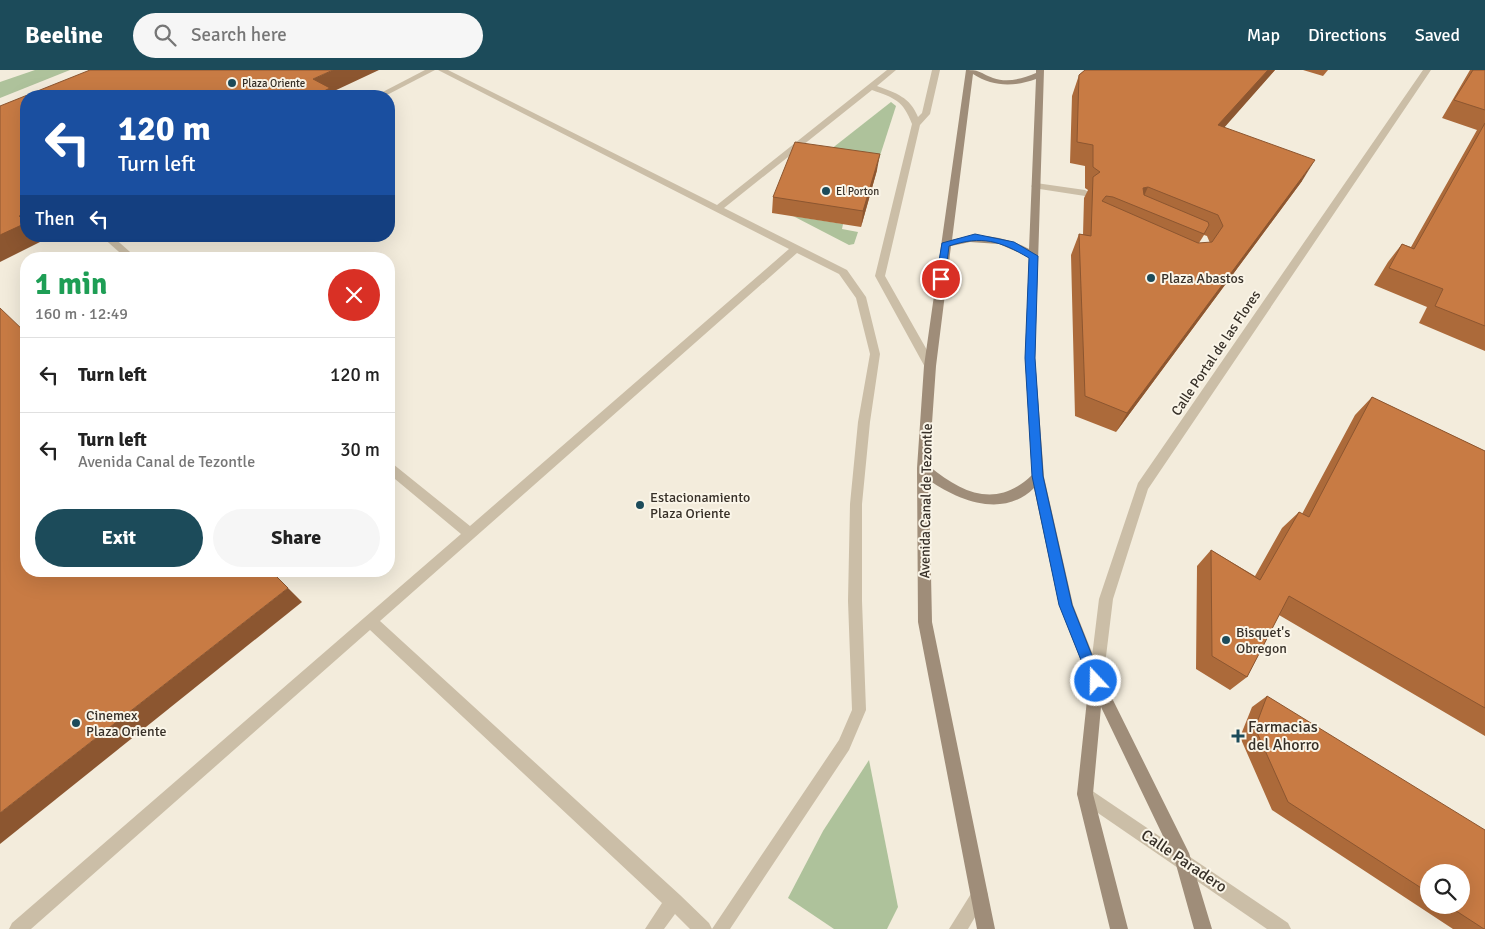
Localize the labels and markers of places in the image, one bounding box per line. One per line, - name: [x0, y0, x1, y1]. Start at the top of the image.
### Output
- marker: Plaza Oriente: [226, 77, 238, 89]
- place label: Plaza Oriente: [242, 77, 305, 90]
- marker: El Porton: [820, 185, 832, 197]
- place label: El Porton: [836, 185, 879, 198]
- pin: [920, 258, 962, 300]
- place label: Plaza Abastos: [1161, 270, 1244, 287]
- marker: Plaza Abastos: [1145, 272, 1157, 284]
- place label: Estacionamiento Plaza Oriente: [650, 489, 750, 522]
- marker: Estacionamiento Plaza Oriente: [634, 499, 646, 511]
- place label: Bisquet's Obregon: [1236, 624, 1290, 657]
- marker: Bisquet's Obregon: [1220, 634, 1232, 646]
- place label: Cinemex Plaza Oriente: [86, 707, 166, 740]
- marker: Cinemex Plaza Oriente: [70, 717, 82, 729]
- place label: Farmacias del Ahorro: [1248, 717, 1319, 755]
- marker: Farmacias del Ahorro: [1232, 730, 1244, 742]

